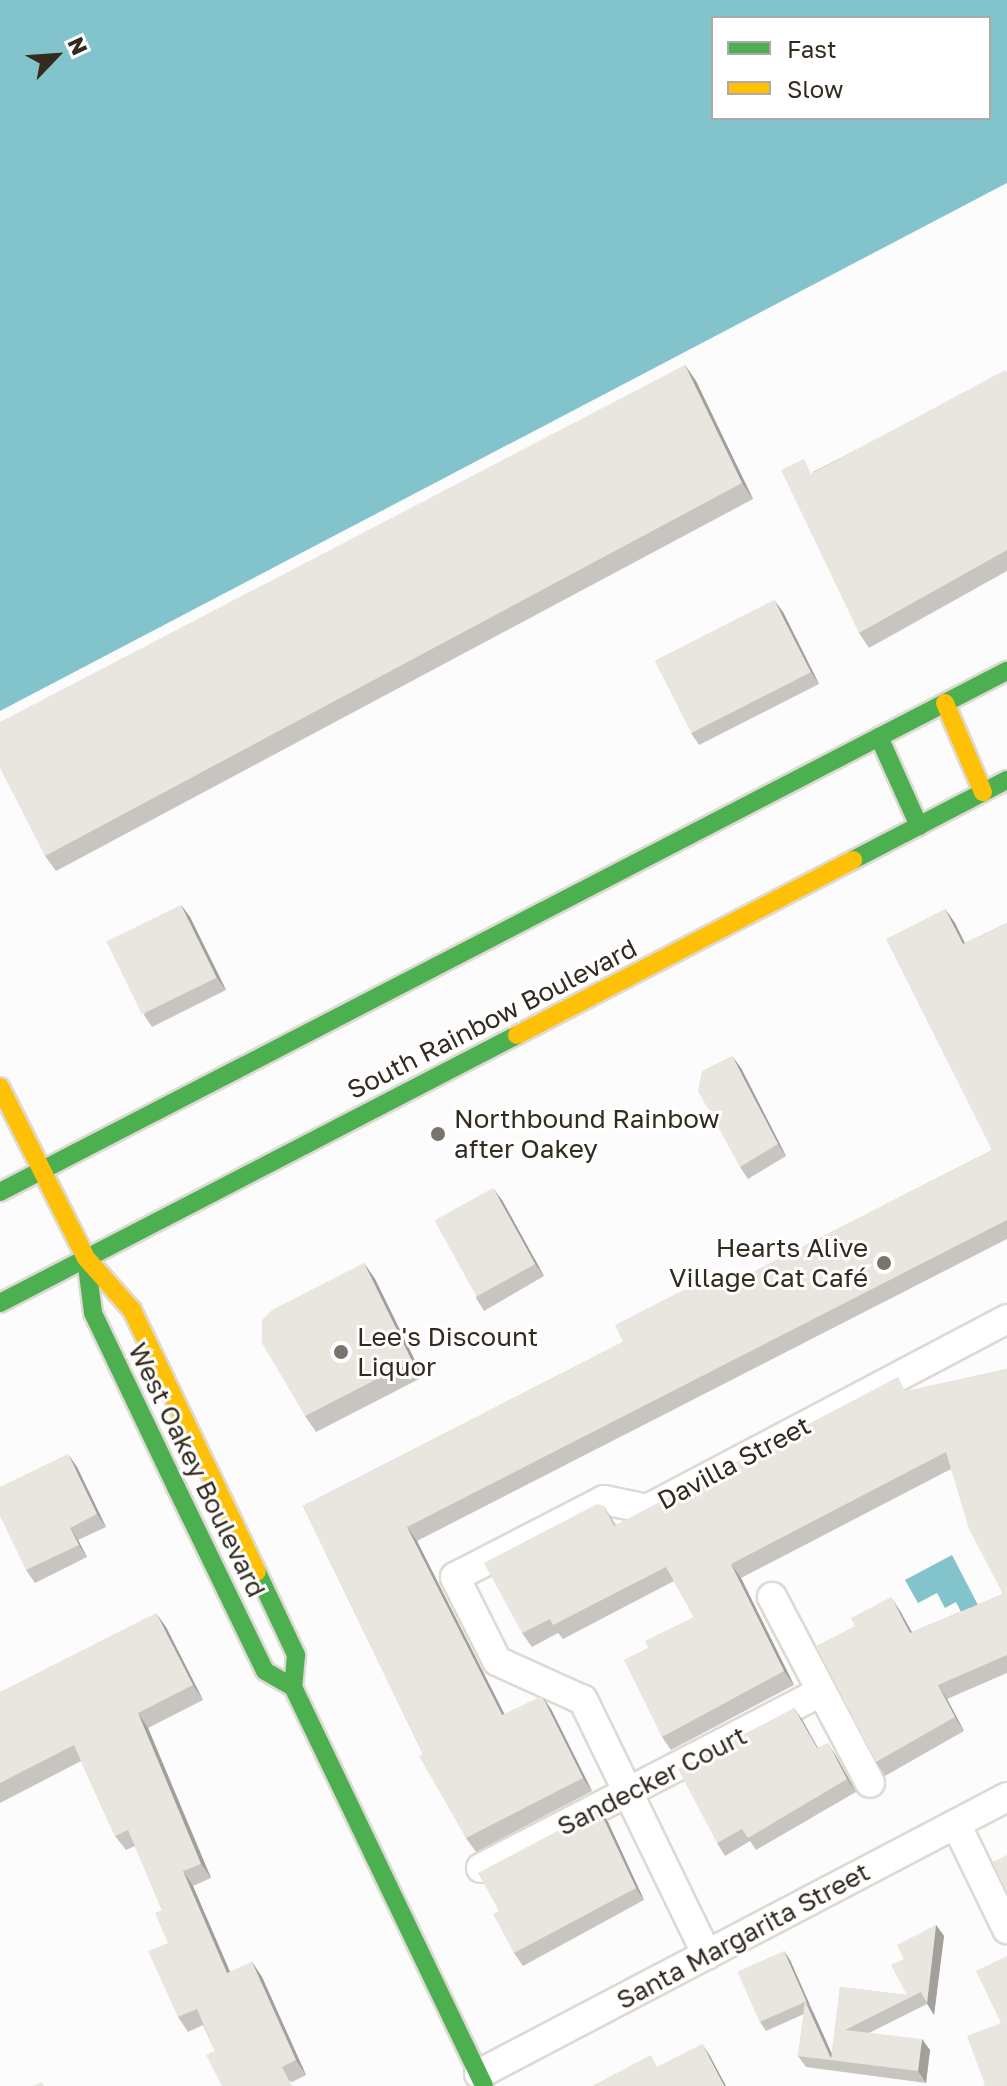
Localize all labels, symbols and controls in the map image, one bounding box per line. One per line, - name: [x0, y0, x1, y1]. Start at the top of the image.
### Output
- north arrow: [16, 16, 96, 96]
- legend: [711, 16, 991, 120]
- text: N: [62, 32, 94, 59]
- text: Fast: [787, 34, 837, 63]
- text: Slow: [787, 74, 843, 103]
- street label: South Rainbow Boulevard: [342, 932, 642, 1106]
- place label: Northbound Rainbow after Oakey: [454, 1103, 720, 1164]
- marker: Northbound Rainbow after Oakey: [429, 1125, 447, 1143]
- place label: Hearts Alive Village Cat Café: [669, 1232, 868, 1294]
- marker: Hearts Alive Village Cat Café: [875, 1254, 893, 1272]
- place label: Lee's Discount Liquor: [357, 1321, 538, 1382]
- street label: West Oakey Boulevard: [122, 1338, 272, 1602]
- marker: Lee's Discount Liquor: [332, 1343, 350, 1361]
- street label: Davilla Street: [652, 1410, 816, 1516]
- street label: Sandecker Court: [552, 1720, 752, 1842]
- street label: Santa Margarita Street: [611, 1856, 875, 2016]

